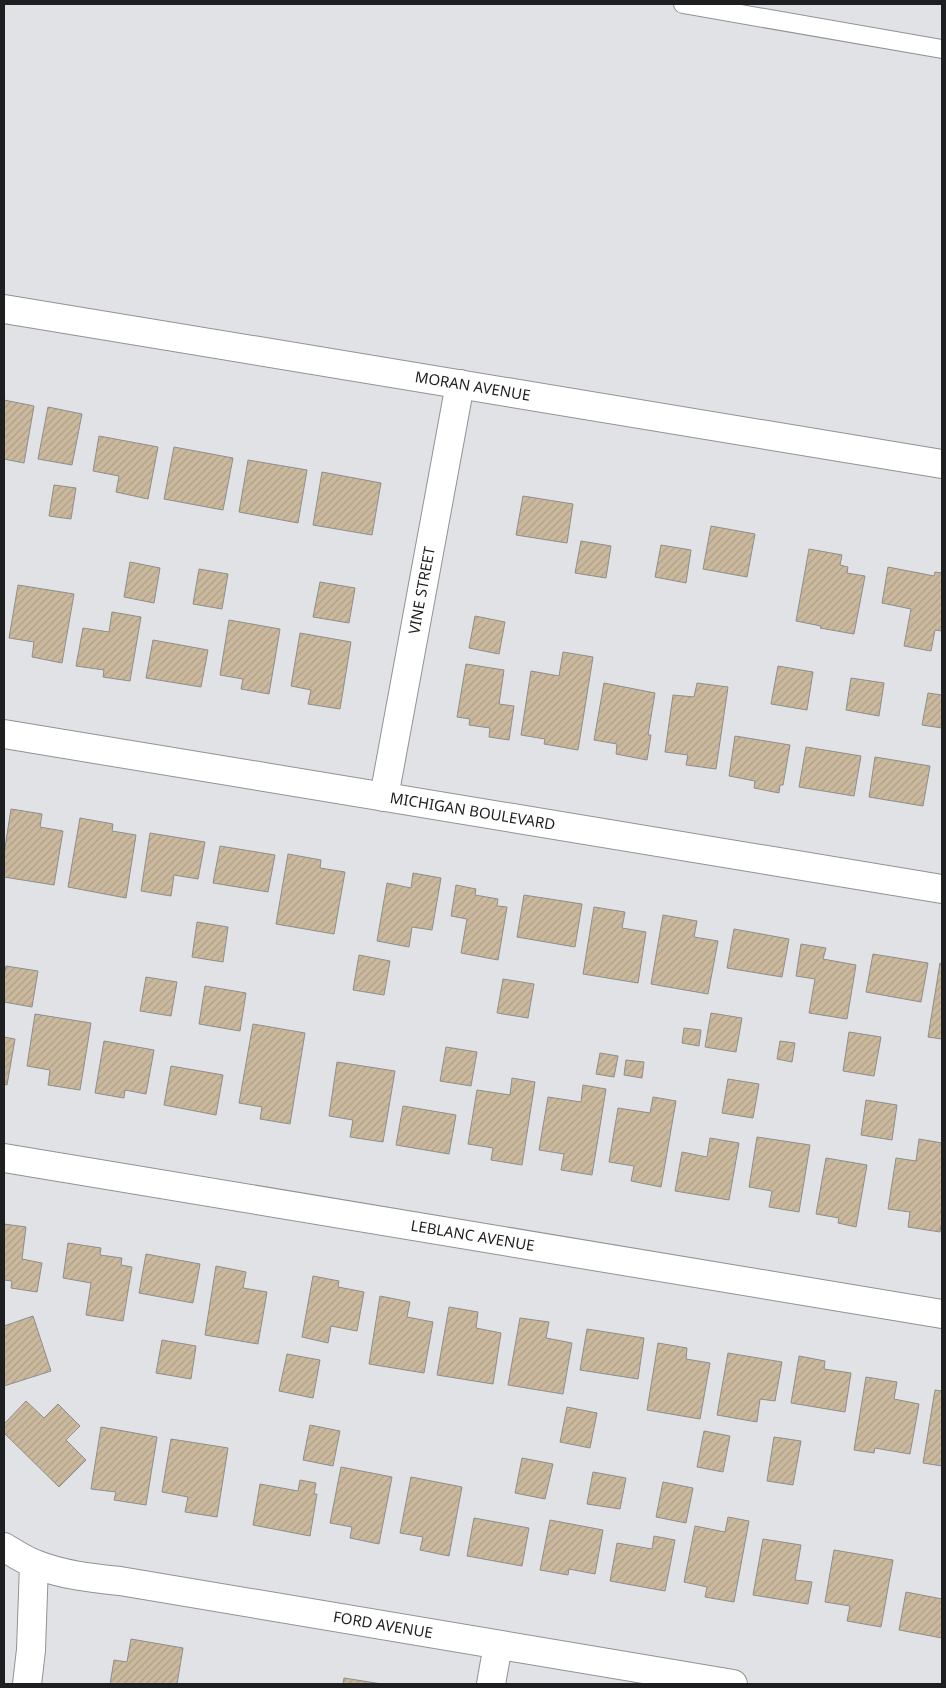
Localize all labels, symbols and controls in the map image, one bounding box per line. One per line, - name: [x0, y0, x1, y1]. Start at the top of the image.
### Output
- street label: MORAN AVENUE: [414, 366, 532, 405]
- street label: VINE STREET: [403, 544, 439, 636]
- street label: MICHIGAN BOULEVARD: [389, 787, 557, 834]
- street label: LEBLANC AVENUE: [409, 1215, 536, 1255]
- street label: FORD AVENUE: [332, 1606, 434, 1642]

